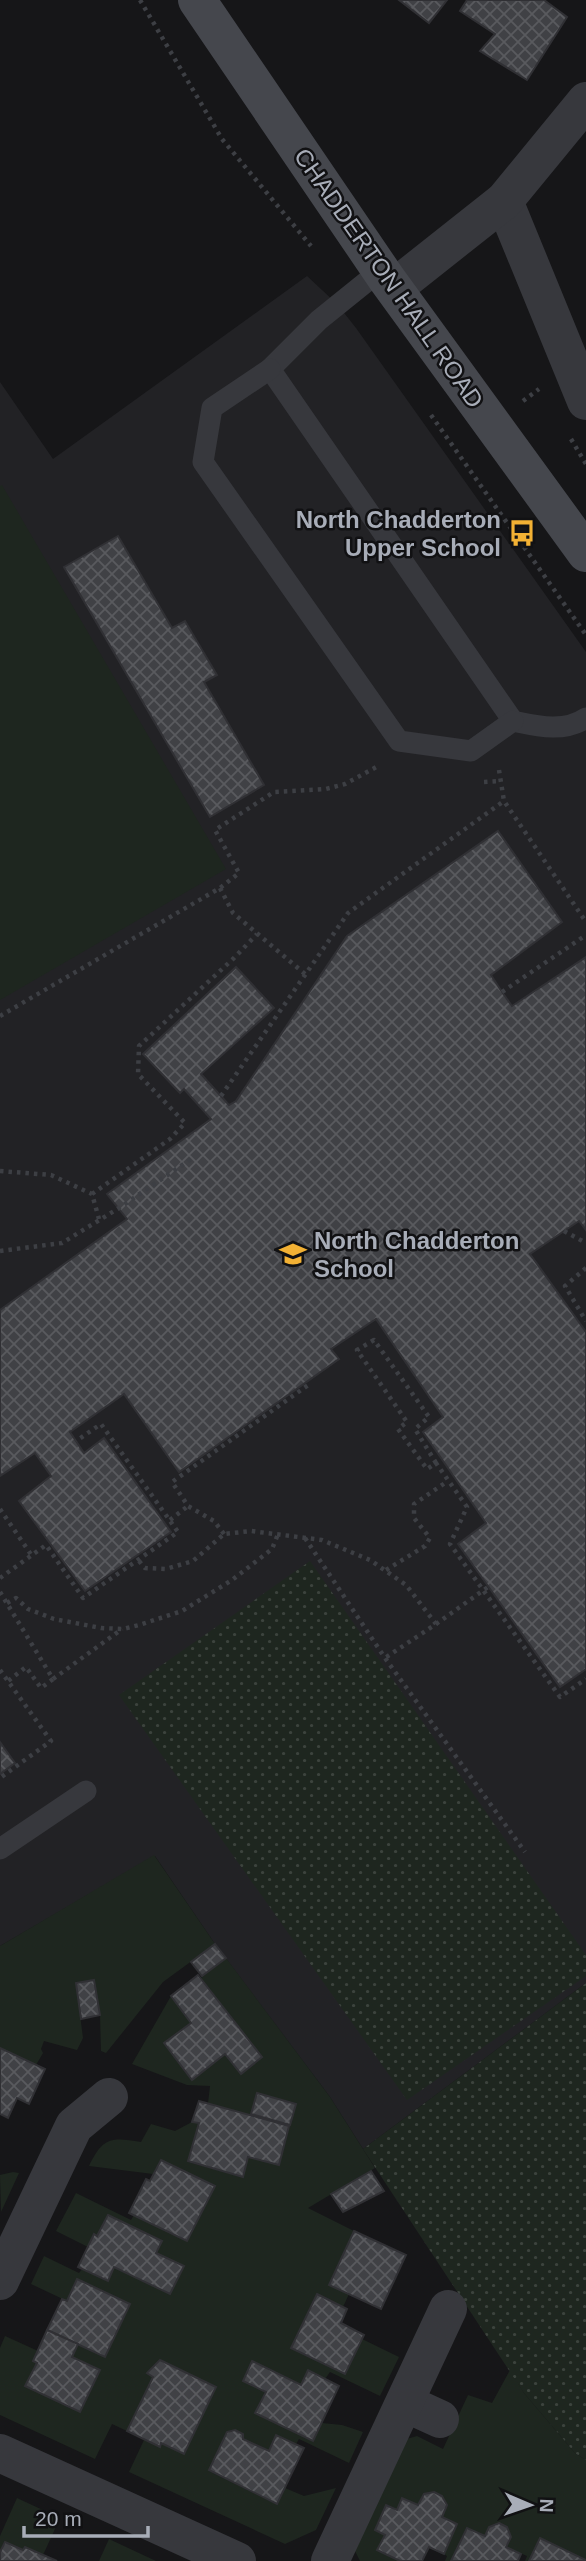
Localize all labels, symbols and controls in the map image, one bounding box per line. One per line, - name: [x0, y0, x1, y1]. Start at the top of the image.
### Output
- street label: CHADDERTON HALL ROAD: [289, 143, 489, 413]
- place label: North Chadderton Upper School: [296, 506, 501, 561]
- bus stop icon: North Chadderton Upper School: [507, 518, 537, 548]
- place label: North Chadderton School: [314, 1227, 519, 1282]
- school or university icon: North Chadderton School: [278, 1239, 308, 1269]
- north arrow: [495, 2470, 565, 2540]
- scale bar: [24, 2494, 149, 2538]
- text: N: [536, 2498, 557, 2513]
- text: 20 m: [35, 2507, 82, 2530]

